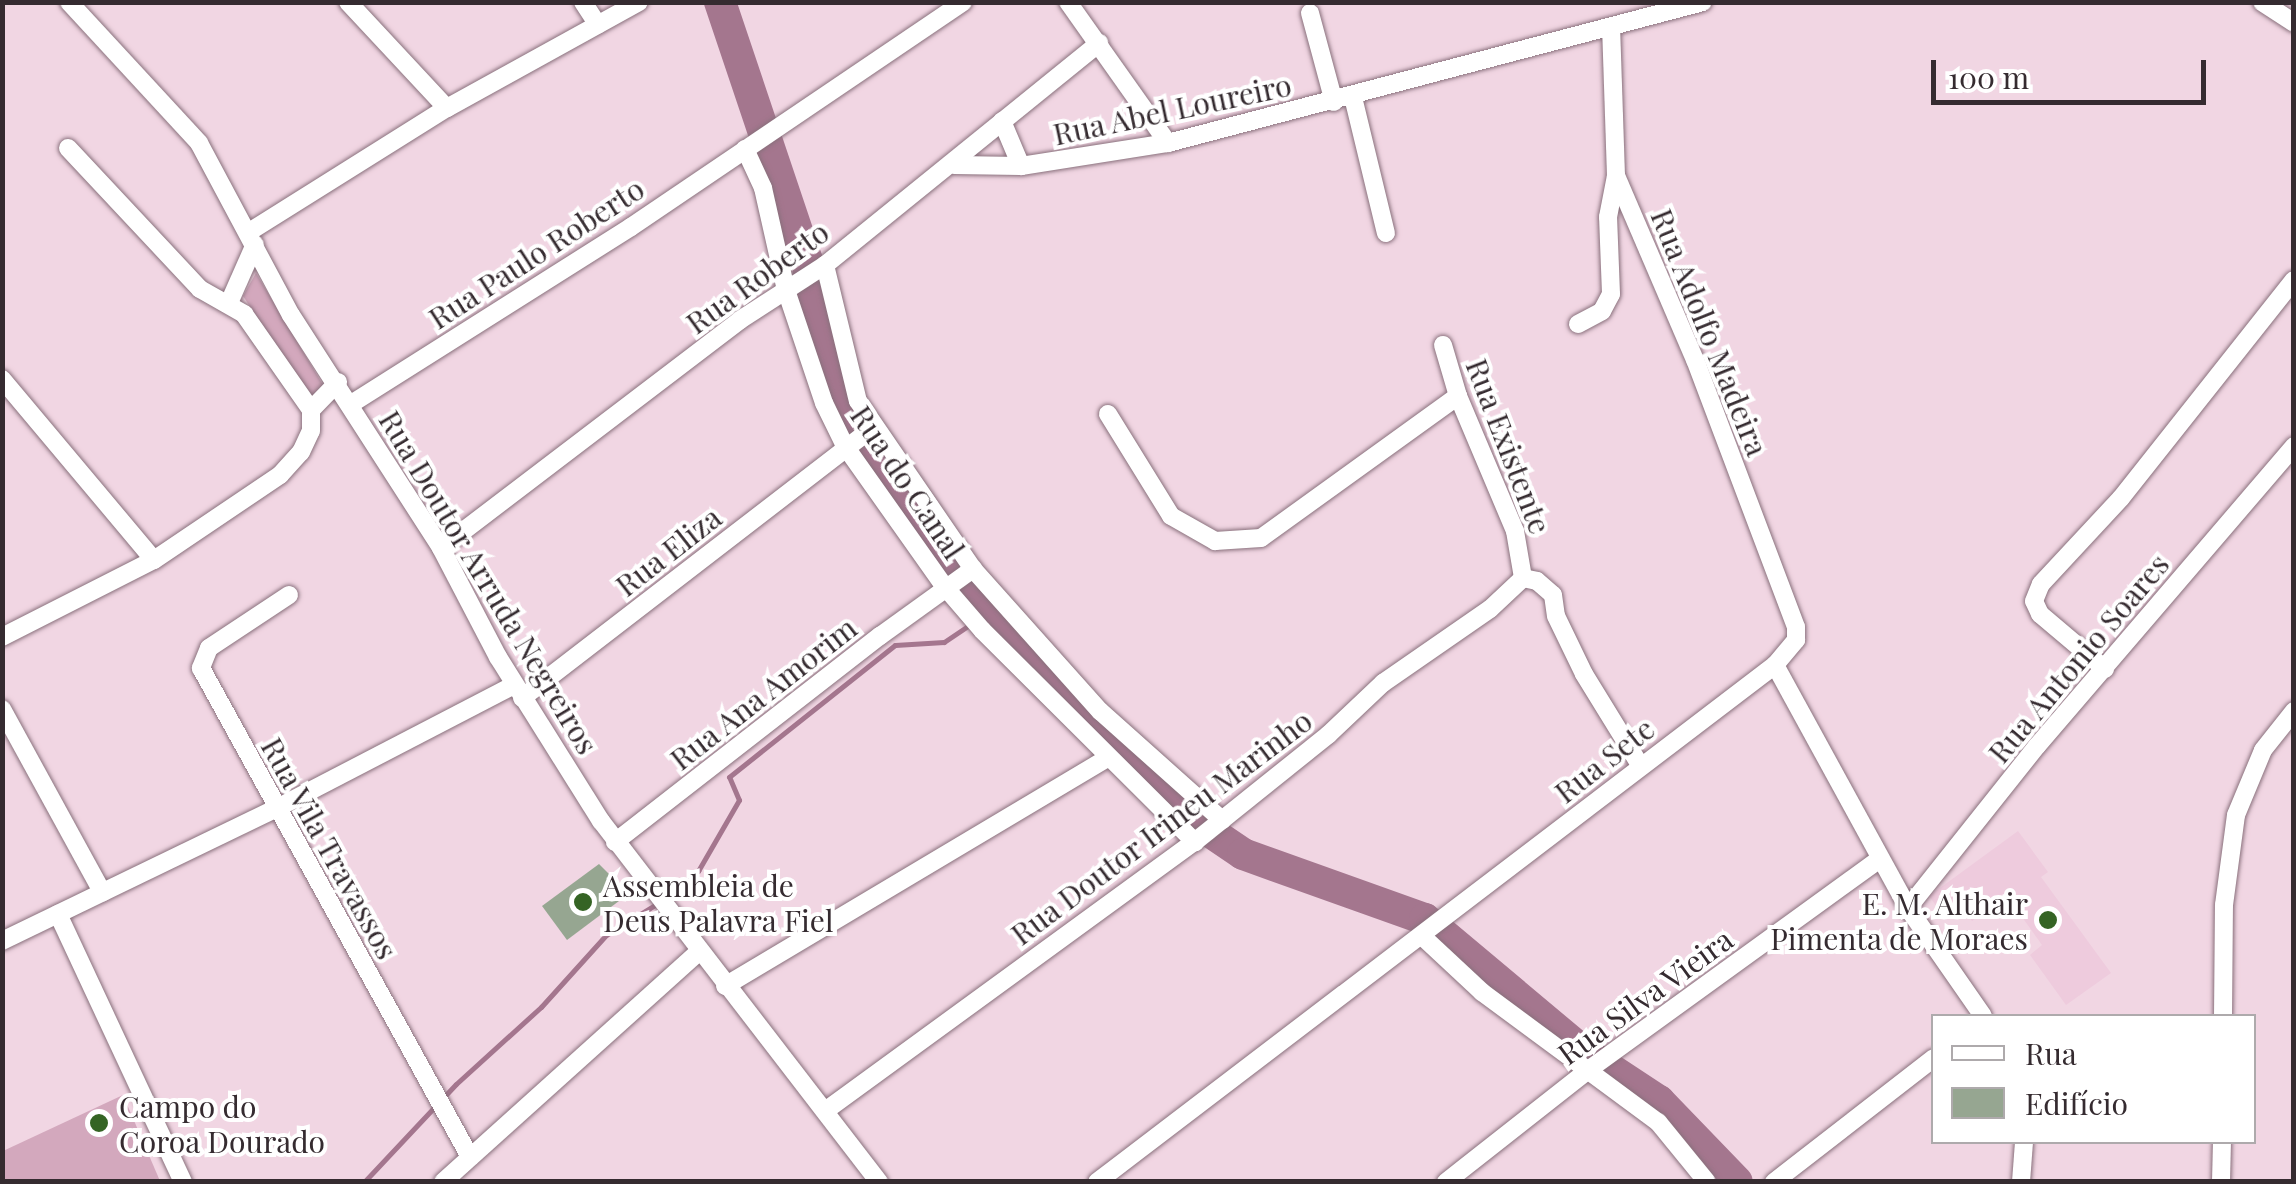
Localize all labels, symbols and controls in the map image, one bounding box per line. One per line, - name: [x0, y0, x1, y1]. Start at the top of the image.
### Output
- scale bar: [1936, 40, 2211, 102]
- text: 100 m: [1948, 57, 2029, 97]
- street label: Rua Abel Loureiro: [1049, 66, 1295, 152]
- street label: Rua Paulo Roberto: [422, 170, 650, 336]
- street label: Rua Adolfo Madeira: [1644, 203, 1776, 461]
- street label: Rua Roberto: [679, 213, 835, 341]
- street label: Rua Existente: [1459, 353, 1559, 539]
- street label: Rua do Canal: [843, 398, 973, 566]
- street label: Rua Doutor Arruda Negreiros: [371, 403, 607, 761]
- street label: Rua Eliza: [608, 499, 728, 603]
- street label: Rua Antonio Soares: [1980, 546, 2176, 770]
- street label: Rua Ana Amorim: [662, 608, 864, 778]
- street label: Rua Doutor Irineu Marinho: [1003, 702, 1319, 952]
- street label: Rua Sete: [1547, 710, 1661, 810]
- street label: Rua Vila Travassos: [254, 730, 406, 966]
- place label: Assembleia de Deus Palavra Fiel: [603, 867, 834, 938]
- place label: E. M. Althair Pimenta de Moraes: [1770, 885, 2028, 956]
- marker: Assembleia de Deus Palavra Fiel: [572, 891, 594, 913]
- marker: E. M. Althair Pimenta de Moraes: [2037, 909, 2059, 931]
- street label: Rua Silva Vieira: [1550, 920, 1740, 1072]
- legend: [1931, 1014, 2256, 1144]
- text: Rua: [2025, 1033, 2077, 1073]
- text: Edifício: [2025, 1083, 2128, 1123]
- place label: Campo do Coroa Dourado: [119, 1088, 325, 1158]
- marker: Campo do Coroa Dourado: [88, 1112, 110, 1134]

